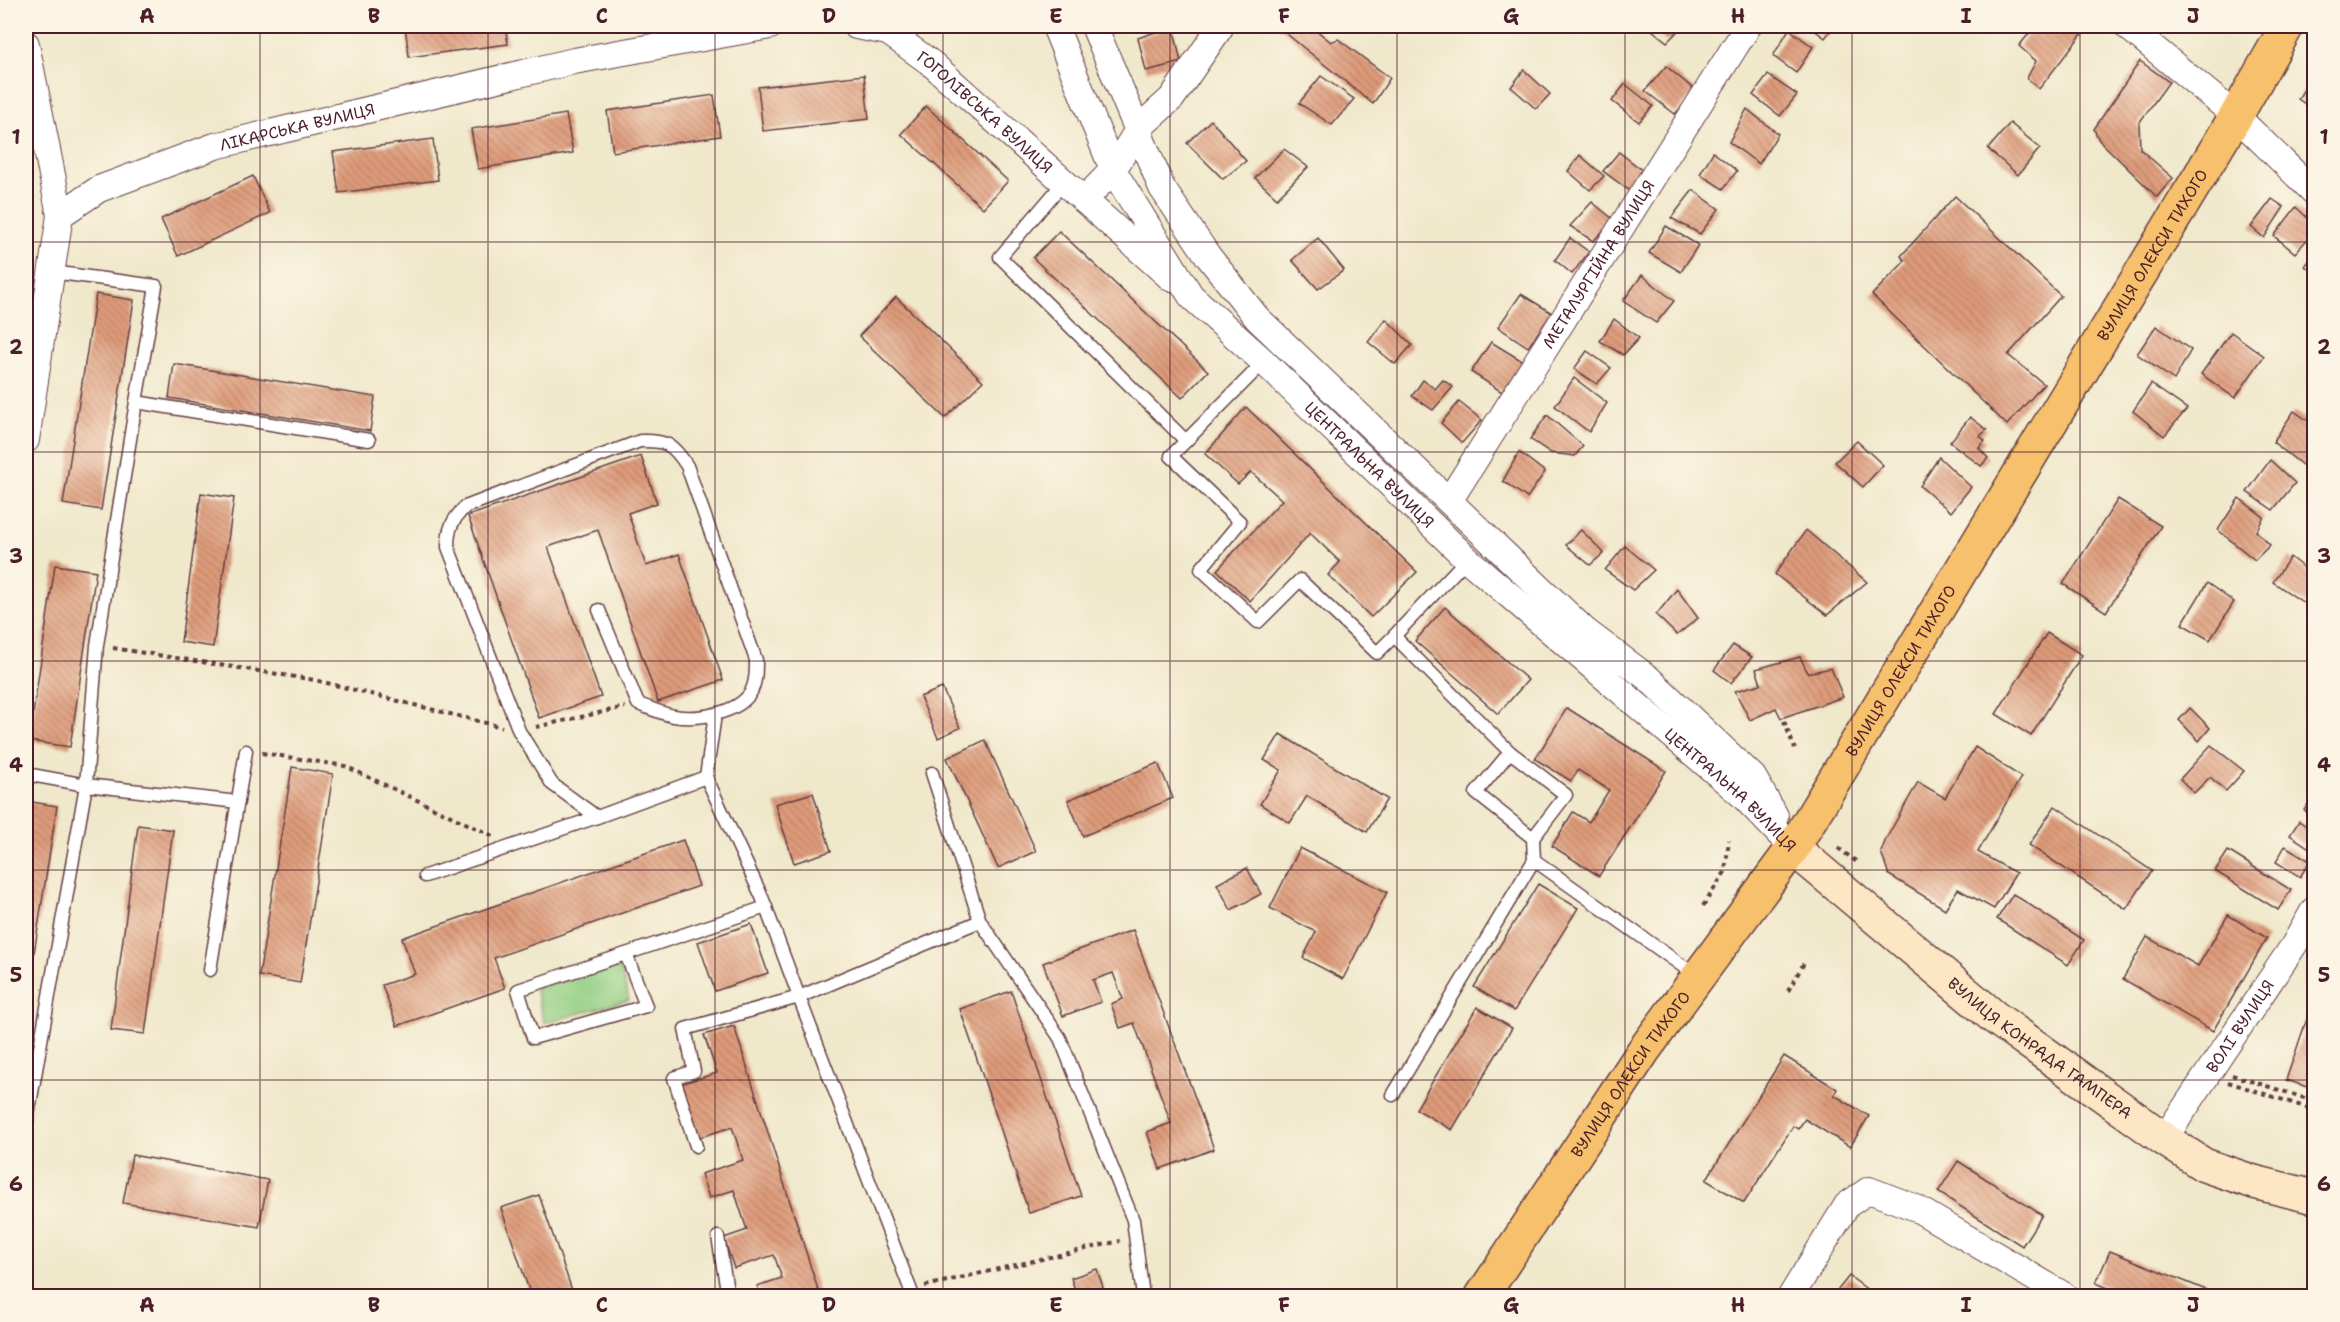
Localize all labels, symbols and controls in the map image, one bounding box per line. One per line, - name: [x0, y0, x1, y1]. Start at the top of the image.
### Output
- text: A: [139, 3, 155, 29]
- text: B: [368, 3, 380, 29]
- text: C: [596, 3, 608, 29]
- text: D: [822, 3, 836, 29]
- text: E: [1049, 3, 1063, 29]
- text: F: [1278, 3, 1290, 29]
- text: G: [1503, 3, 1519, 29]
- text: H: [1731, 3, 1745, 29]
- text: I: [1960, 3, 1972, 29]
- text: J: [2187, 3, 2200, 29]
- street label: ГОГОЛІВСЬКА ВУЛИЦЯ: [913, 46, 1057, 178]
- street label: ЛІКАРСЬКА ВУЛИЦЯ: [218, 99, 377, 156]
- text: 1: [11, 124, 21, 150]
- text: 1: [2319, 124, 2329, 150]
- street label: ВУЛИЦЯ ОЛЕКСИ ТИХОГО: [2092, 165, 2212, 345]
- street label: МЕТАЛУРГІЙНА ВУЛИЦЯ: [1538, 176, 1659, 352]
- text: 2: [9, 334, 23, 360]
- text: 2: [2317, 334, 2331, 360]
- street label: ЦЕНТРАЛЬНА ВУЛИЦЯ: [1300, 397, 1439, 533]
- text: 3: [9, 543, 23, 569]
- text: 3: [2317, 543, 2331, 569]
- street label: ВУЛИЦЯ ОЛЕКСИ ТИХОГО: [1841, 581, 1961, 761]
- street label: ЦЕНТРАЛЬНА ВУЛИЦЯ: [1660, 723, 1801, 856]
- text: 4: [9, 752, 23, 778]
- text: 4: [2317, 752, 2331, 778]
- text: 5: [10, 962, 22, 988]
- text: 5: [2318, 962, 2330, 988]
- street label: ВУЛИЦЯ КОНРАДА ГАМПЕРА: [1943, 973, 2136, 1124]
- street label: ВОЛІ ВУЛИЦЯ: [2201, 976, 2279, 1077]
- street label: ВУЛИЦЯ ОЛЕКСИ ТИХОГО: [1566, 987, 1695, 1161]
- text: 6: [9, 1171, 23, 1197]
- text: 6: [2317, 1171, 2331, 1197]
- text: A: [139, 1292, 155, 1318]
- text: B: [368, 1292, 380, 1318]
- text: C: [596, 1292, 608, 1318]
- text: D: [822, 1292, 836, 1318]
- text: E: [1049, 1292, 1063, 1318]
- text: F: [1278, 1292, 1290, 1318]
- text: G: [1503, 1292, 1519, 1318]
- text: H: [1731, 1292, 1745, 1318]
- text: I: [1960, 1292, 1972, 1318]
- text: J: [2187, 1292, 2200, 1318]

